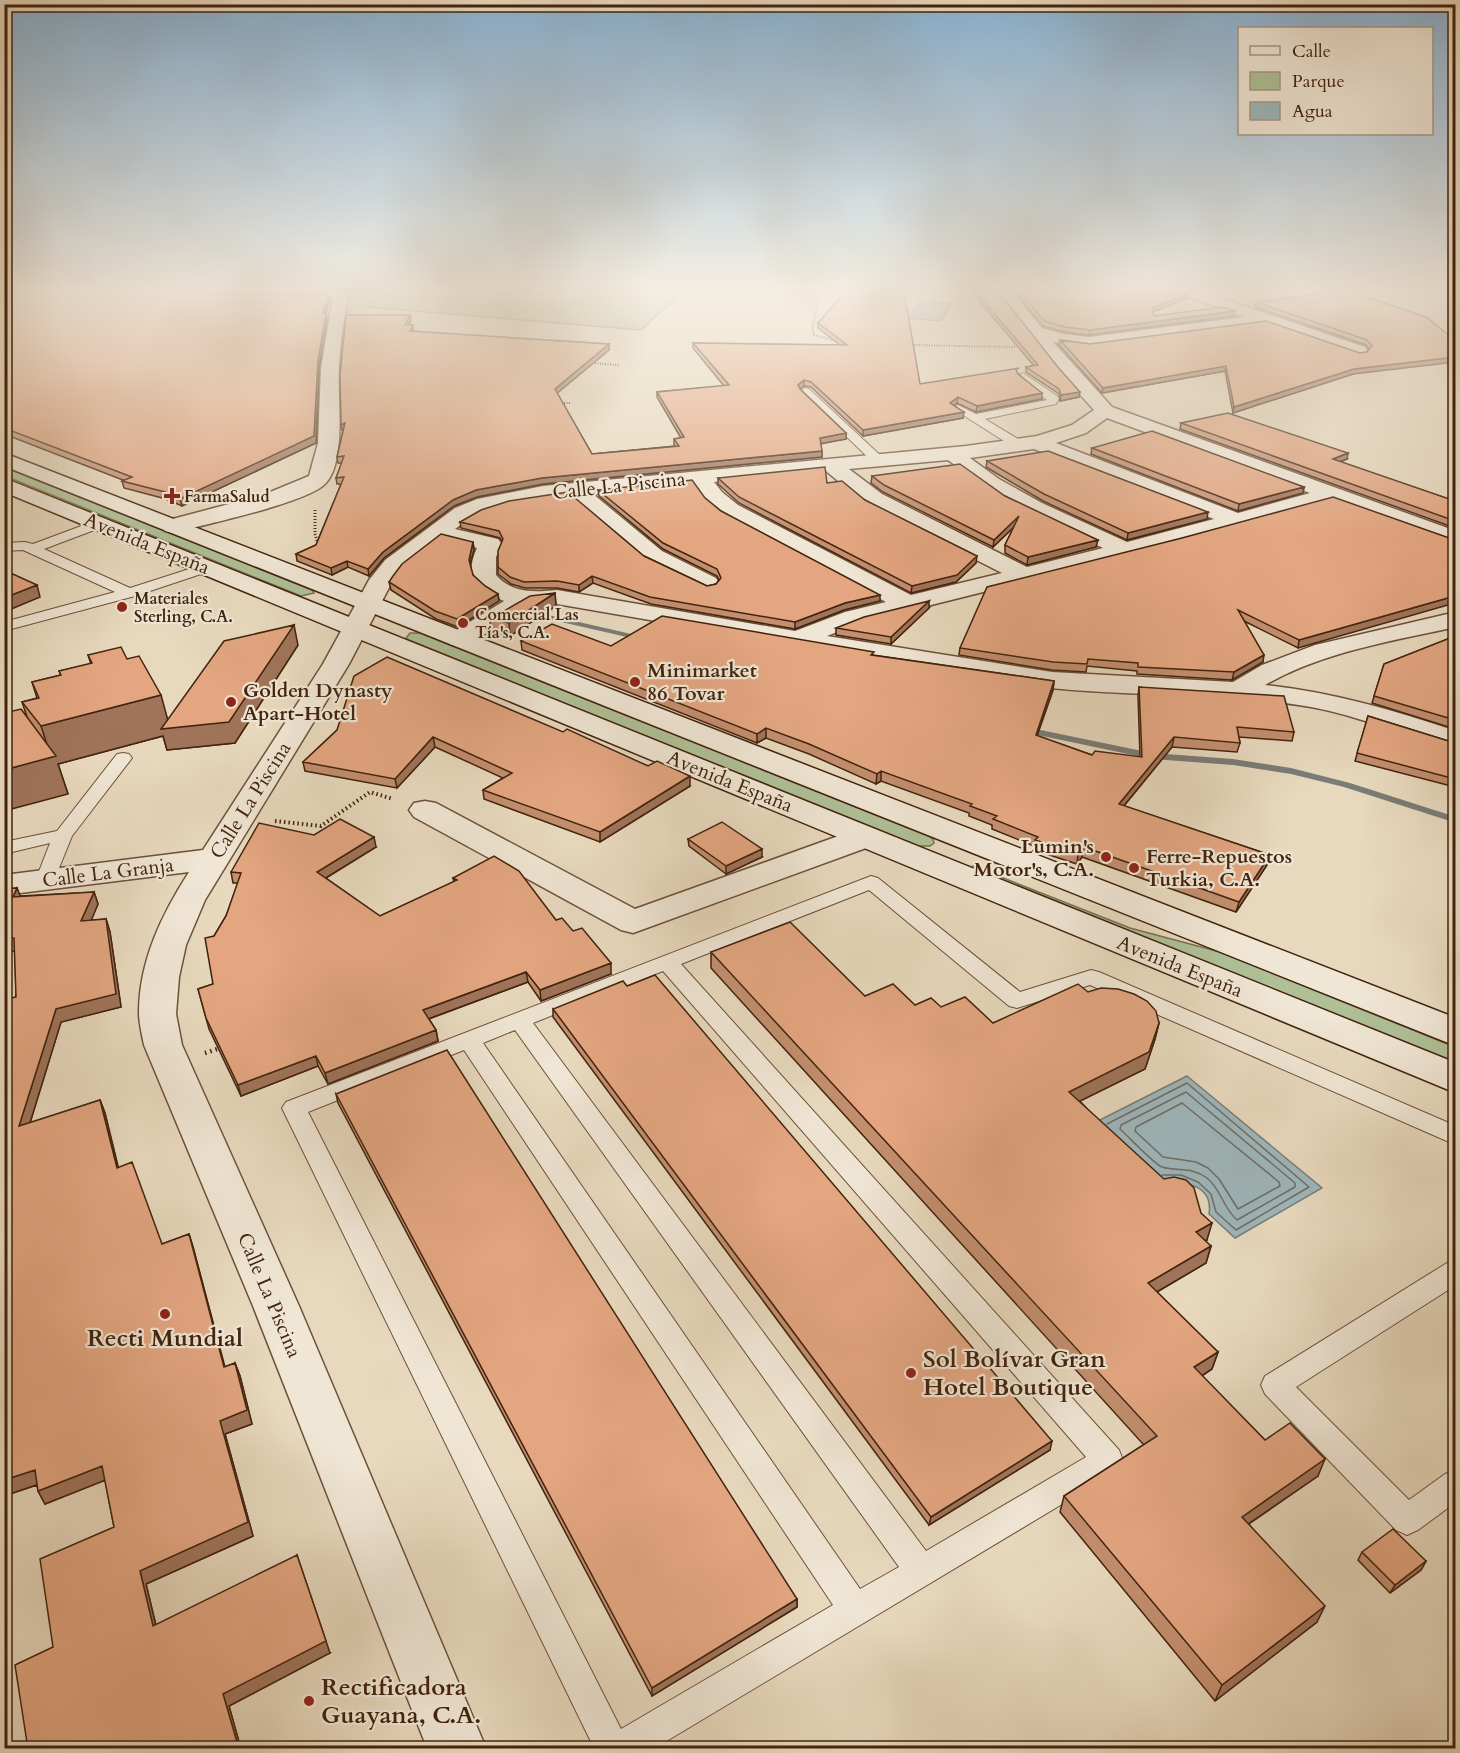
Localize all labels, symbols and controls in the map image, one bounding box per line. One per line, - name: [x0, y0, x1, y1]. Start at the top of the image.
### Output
- legend: [1238, 27, 1433, 135]
- text: Calle: [1292, 39, 1331, 64]
- text: Parque: [1292, 69, 1345, 94]
- text: Agua: [1292, 99, 1333, 124]
- street label: Calle La Piscina: [551, 465, 687, 506]
- place label: FarmaSalud: [184, 486, 270, 508]
- marker: FarmaSalud: [165, 489, 179, 503]
- street label: Avenida España: [80, 506, 214, 581]
- place label: Materiales Sterling, C.A.: [134, 588, 233, 628]
- marker: Materiales Sterling, C.A.: [115, 600, 129, 614]
- place label: Comercial Las Tía's, C.A.: [475, 604, 579, 644]
- marker: Comercial Las Tía's, C.A.: [456, 616, 470, 630]
- place label: Minimarket 86 Tovar: [647, 657, 757, 707]
- marker: Minimarket 86 Tovar: [628, 675, 642, 689]
- place label: Golden Dynasty Apart-Hotel: [243, 677, 393, 727]
- marker: Golden Dynasty Apart-Hotel: [224, 695, 238, 709]
- street label: Calle La Piscina: [204, 736, 297, 864]
- street label: Avenida España: [663, 744, 797, 819]
- place label: Lumin's Motor's, C.A.: [974, 833, 1094, 883]
- place label: Ferre-Repuestos Turkia, C.A.: [1146, 843, 1292, 893]
- marker: Lumin's Motor's, C.A.: [1099, 850, 1113, 864]
- street label: Calle La Granja: [41, 851, 176, 894]
- marker: Ferre-Repuestos Turkia, C.A.: [1127, 861, 1141, 875]
- street label: Avenida España: [1113, 929, 1247, 1004]
- street label: Calle La Piscina: [231, 1228, 308, 1362]
- marker: Recti Mundial: [158, 1307, 172, 1321]
- place label: Recti Mundial: [87, 1322, 243, 1355]
- place label: Sol Bolívar Gran Hotel Boutique: [923, 1343, 1106, 1404]
- marker: Sol Bolívar Gran Hotel Boutique: [904, 1366, 918, 1380]
- place label: Rectificadora Guayana, C.A.: [321, 1671, 481, 1732]
- marker: Rectificadora Guayana, C.A.: [302, 1694, 316, 1708]

